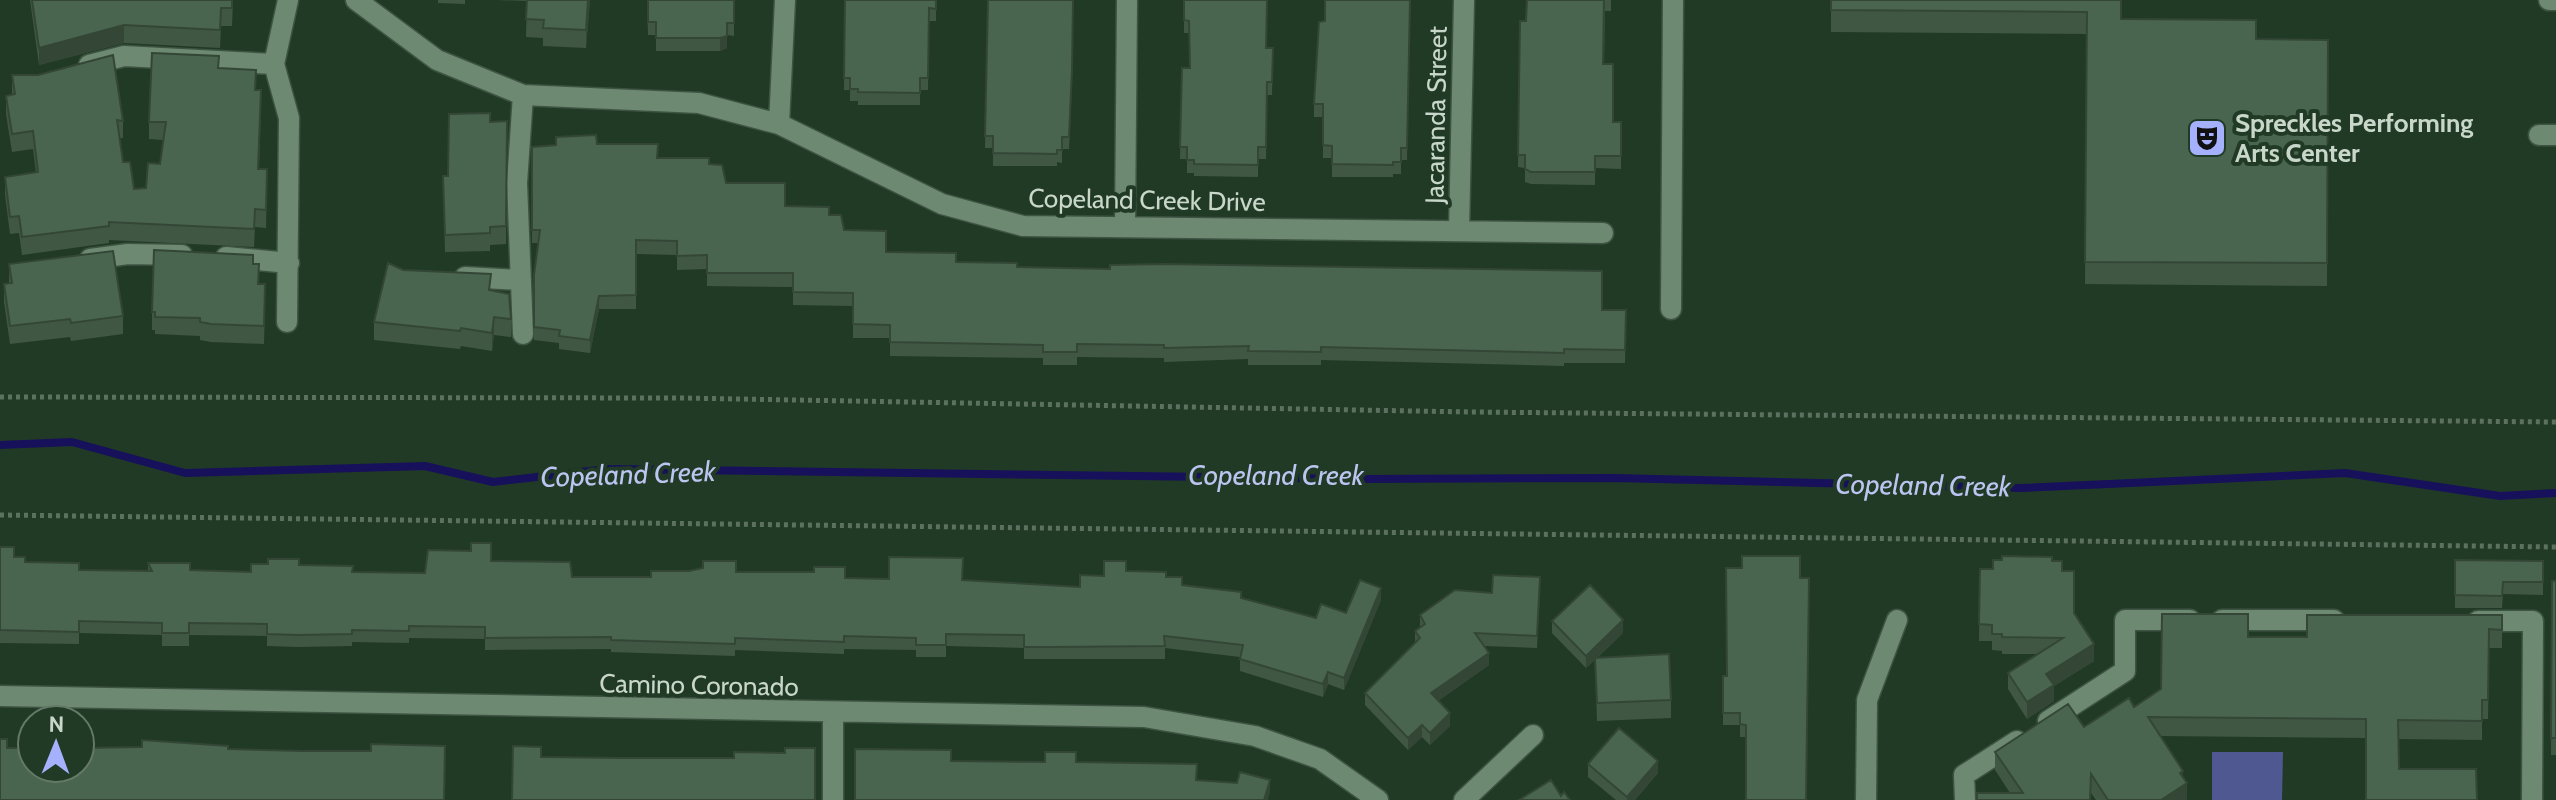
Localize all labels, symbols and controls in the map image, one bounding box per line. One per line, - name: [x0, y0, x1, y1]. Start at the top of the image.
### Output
- street label: Jacaranda Street: [1418, 26, 1454, 205]
- place label: Spreckles Performing Arts Center: [2235, 107, 2473, 169]
- theatre icon: Spreckles Performing Arts Center: [2186, 117, 2228, 159]
- street label: Copeland Creek Drive: [1028, 182, 1266, 218]
- water label: Copeland Creek: [540, 454, 717, 494]
- water label: Copeland Creek: [1188, 458, 1365, 492]
- water label: Copeland Creek: [1835, 466, 2012, 504]
- street label: Camino Coronado: [599, 667, 799, 703]
- north arrow: [16, 704, 96, 784]
- text: N: [48, 711, 64, 738]

